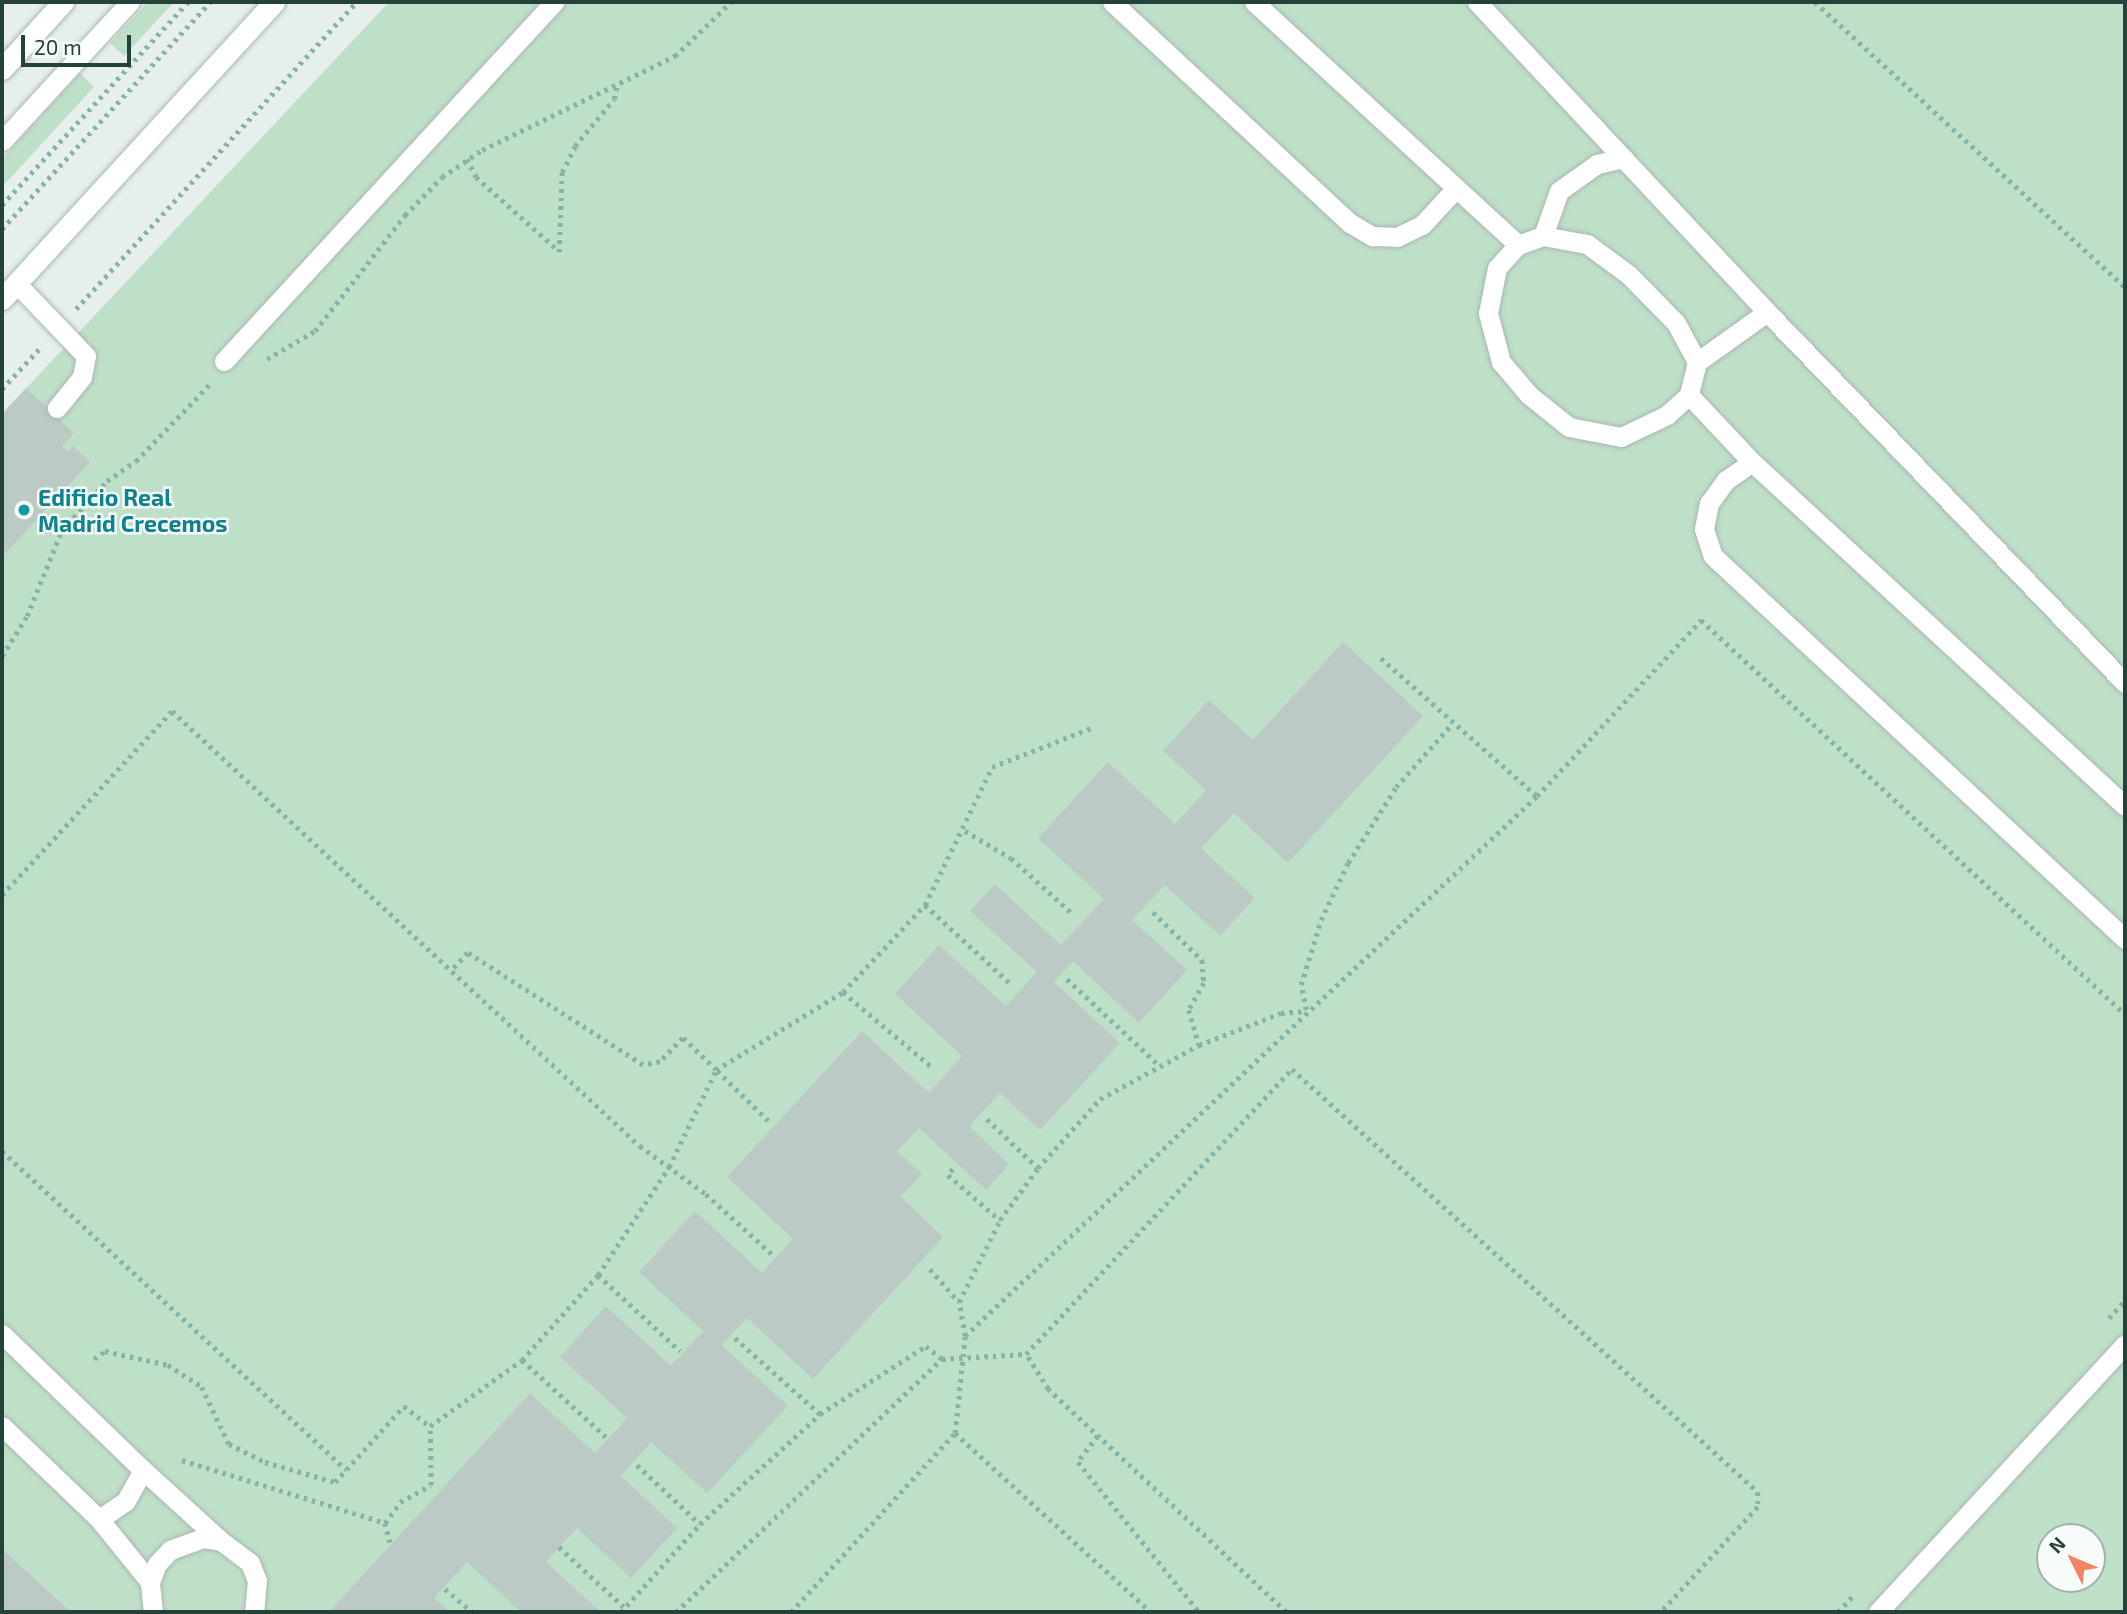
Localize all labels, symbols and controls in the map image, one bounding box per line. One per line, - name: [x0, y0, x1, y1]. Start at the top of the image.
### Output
- scale bar: [24, 21, 135, 65]
- text: 20 m: [34, 34, 82, 59]
- place label: Edificio Real Madrid Crecemos: [38, 483, 227, 537]
- marker: Edificio Real Madrid Crecemos: [16, 502, 32, 518]
- north arrow: [2036, 1523, 2106, 1593]
- text: N: [2044, 1532, 2070, 1558]

